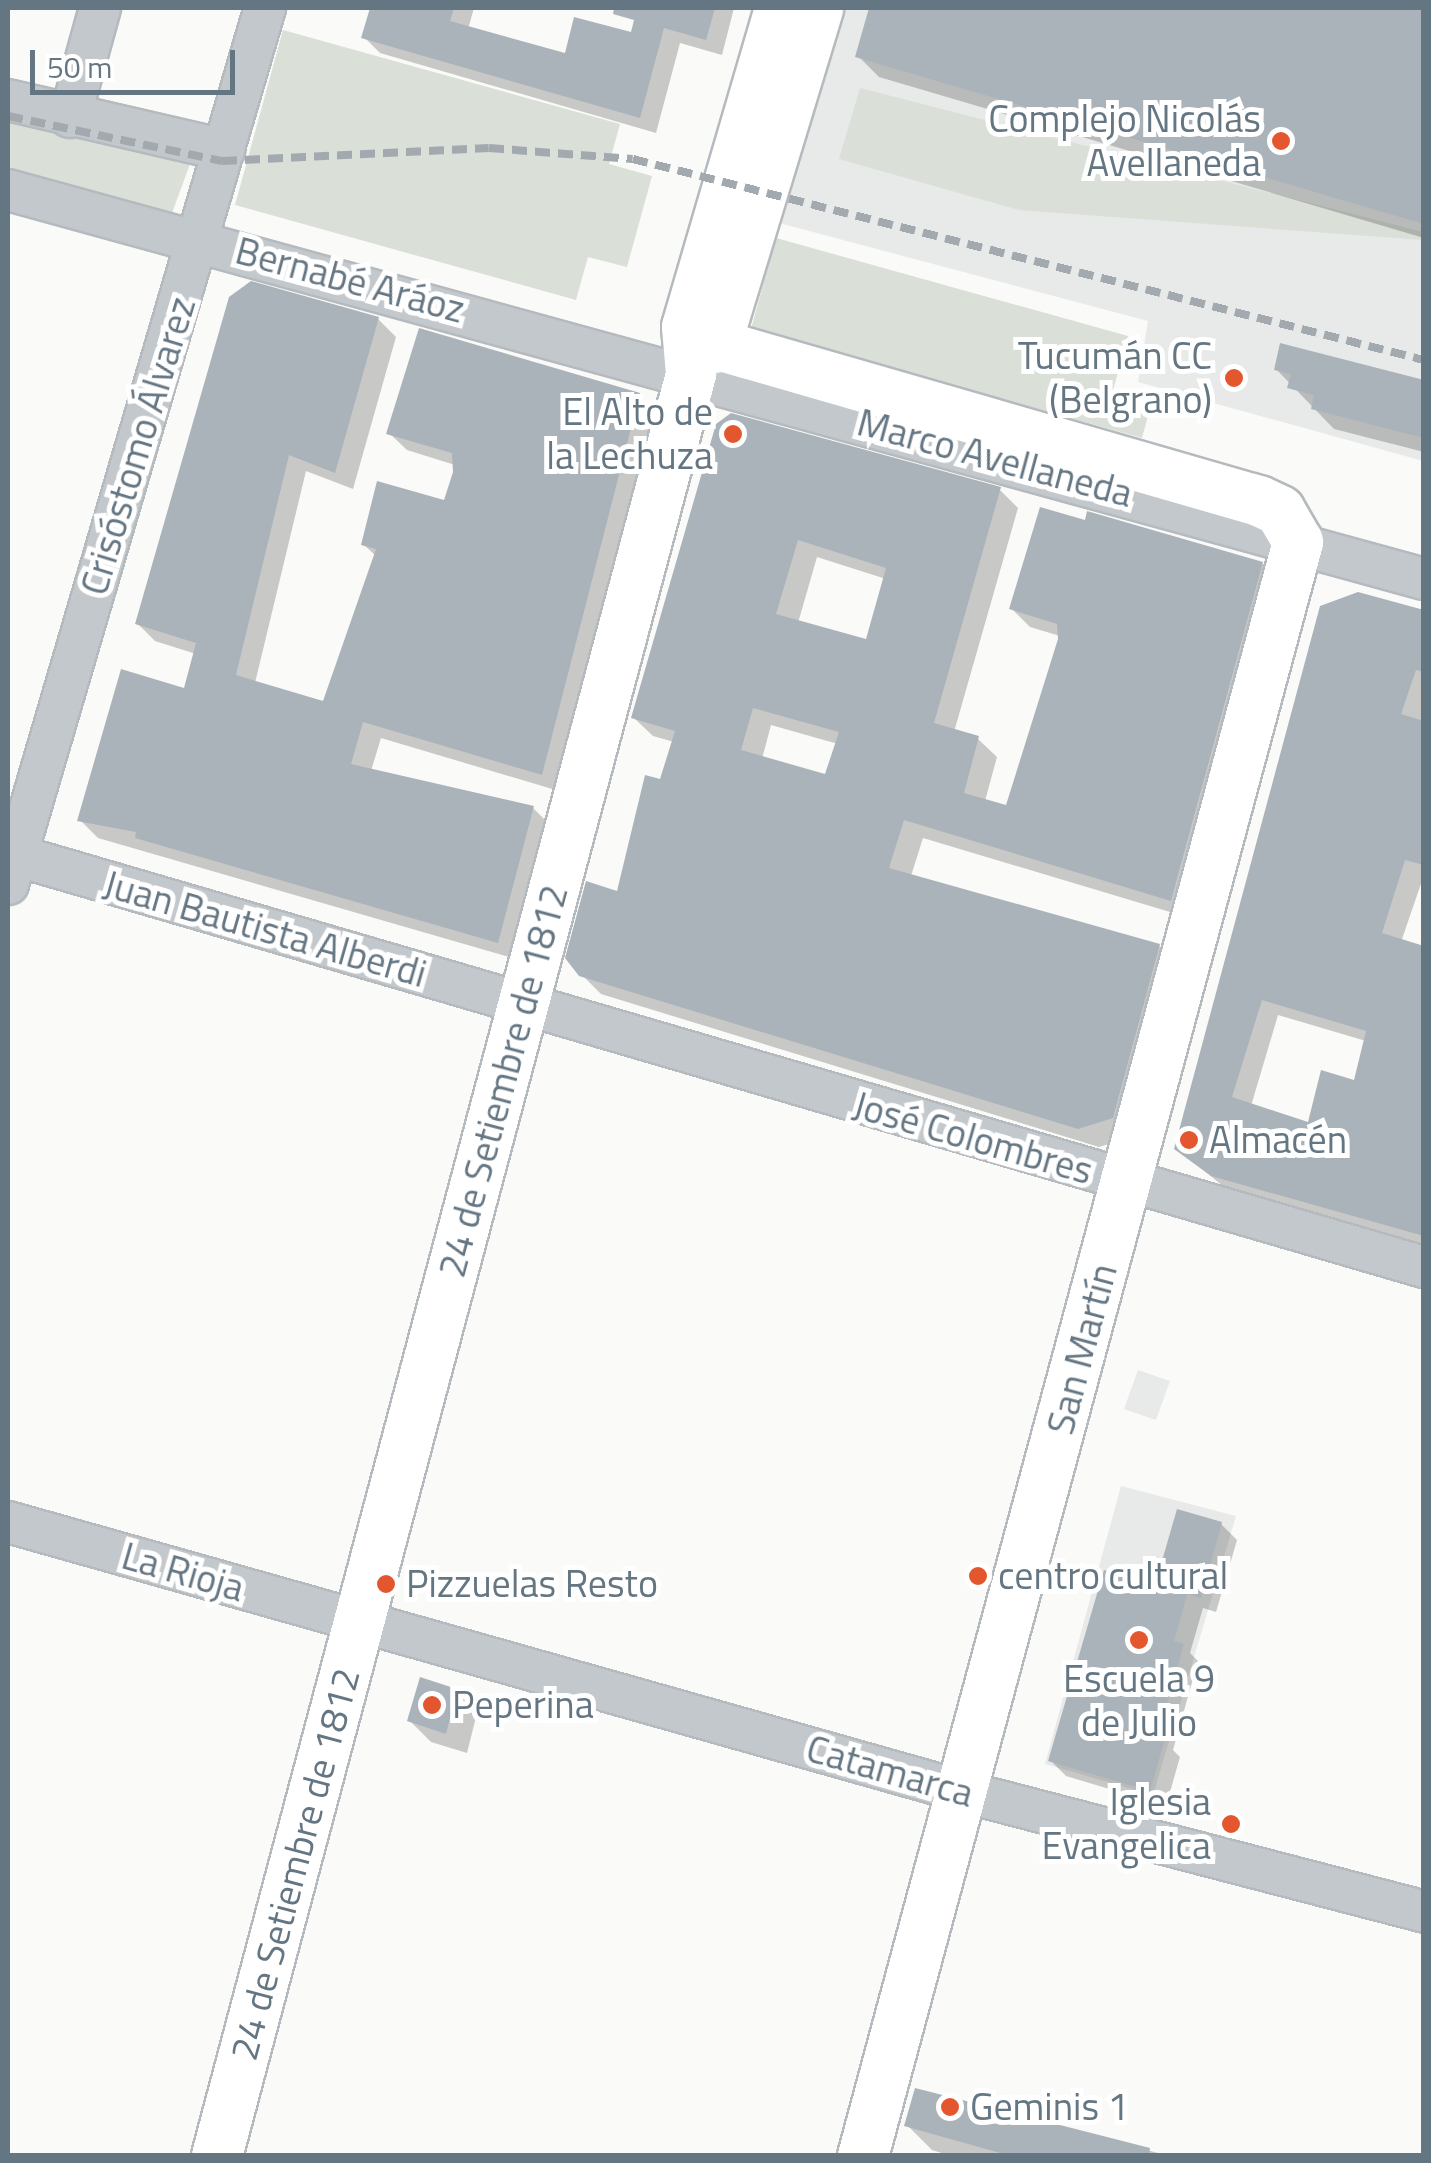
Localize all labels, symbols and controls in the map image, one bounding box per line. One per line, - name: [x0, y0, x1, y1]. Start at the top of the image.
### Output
- scale bar: [35, 30, 240, 92]
- text: 50 m: [47, 44, 112, 90]
- place label: Complejo Nicolás Avellaneda: [988, 96, 1261, 185]
- marker: Complejo Nicolás Avellaneda: [1270, 130, 1292, 152]
- street label: Bernabé Aráoz: [231, 228, 469, 332]
- street label: Crisóstomo Álvarez: [71, 292, 205, 600]
- place label: Tucumán CC (Belgrano): [1018, 333, 1212, 422]
- marker: Tucumán CC (Belgrano): [1221, 365, 1247, 391]
- place label: El Alto de la Lechuza: [546, 389, 713, 478]
- street label: Marco Avellaneda: [852, 399, 1138, 517]
- marker: El Alto de la Lechuza: [722, 423, 744, 445]
- street label: Juan Bautista Alberdi: [99, 861, 431, 997]
- street label: 24 de Setiembre de 1812: [429, 880, 577, 1282]
- street label: José Colombres: [848, 1082, 1098, 1194]
- place label: Almacén: [1209, 1117, 1347, 1163]
- marker: Almacén: [1178, 1129, 1200, 1151]
- street label: San Martín: [1037, 1259, 1127, 1439]
- street label: La Rioja: [117, 1533, 249, 1611]
- place label: centro cultural: [998, 1553, 1228, 1599]
- place label: Pizzuelas Resto: [406, 1561, 658, 1607]
- marker: centro cultural: [967, 1565, 989, 1587]
- marker: Pizzuelas Resto: [375, 1573, 397, 1595]
- marker: Escuela 9 de Julio: [1128, 1629, 1150, 1651]
- place label: Escuela 9 de Julio: [1063, 1656, 1215, 1746]
- street label: 24 de Setiembre de 1812: [221, 1663, 369, 2065]
- place label: Peperina: [452, 1682, 594, 1728]
- marker: Peperina: [421, 1694, 443, 1716]
- street label: Catamarca: [801, 1725, 979, 1817]
- place label: Iglesia Evangelica: [1042, 1779, 1211, 1868]
- marker: Iglesia Evangelica: [1220, 1813, 1242, 1835]
- place label: Geminis 1: [970, 2084, 1129, 2130]
- marker: Geminis 1: [939, 2096, 961, 2118]

